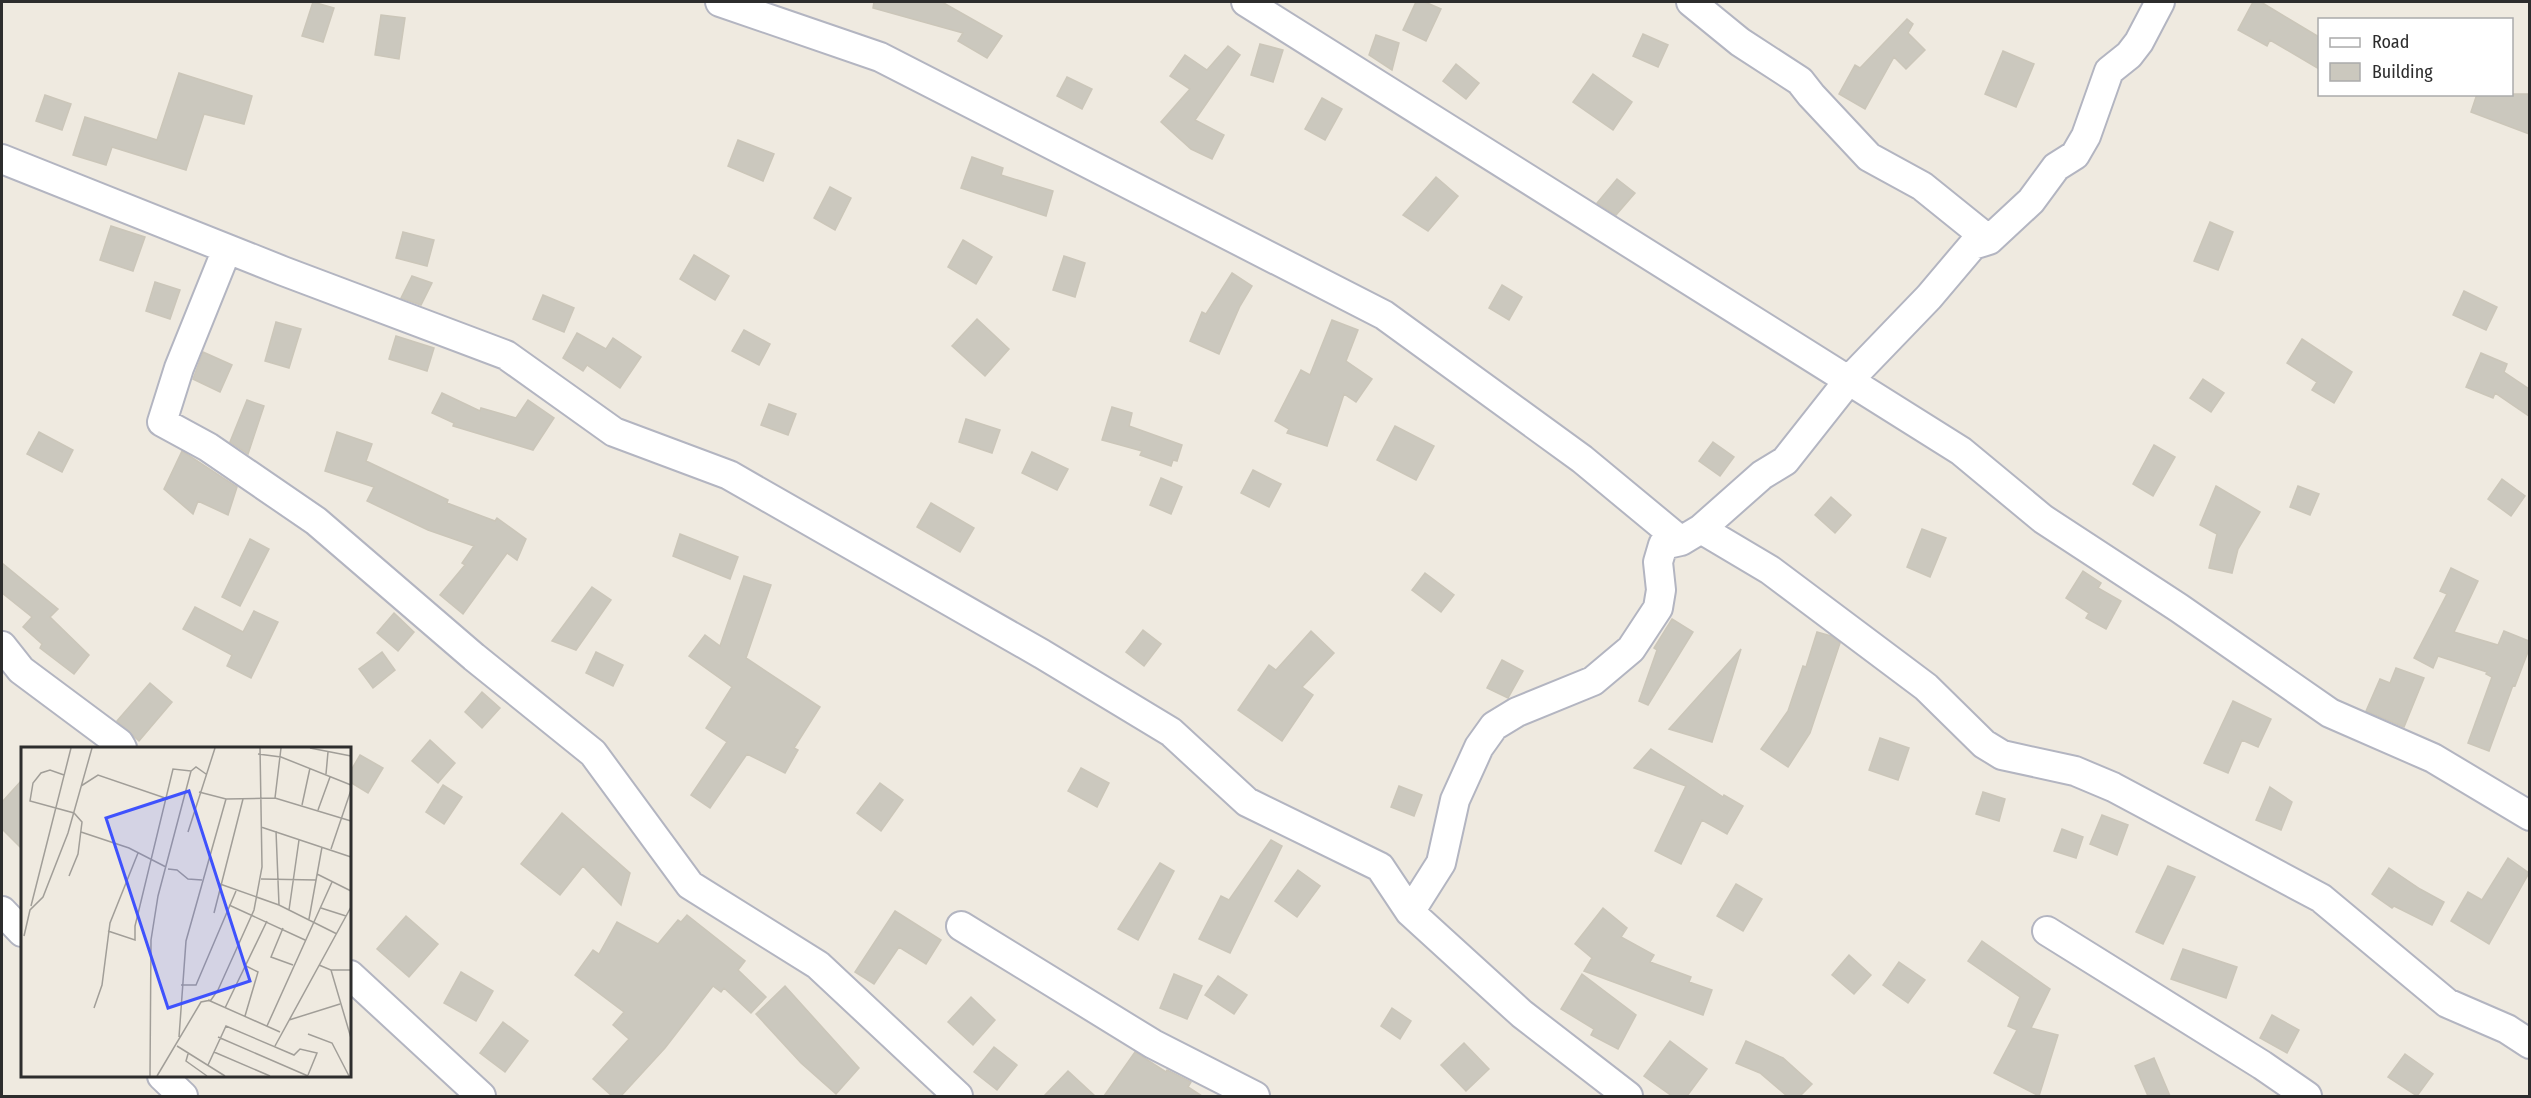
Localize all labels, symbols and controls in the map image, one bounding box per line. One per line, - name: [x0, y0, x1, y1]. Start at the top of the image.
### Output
- legend: [2318, 18, 2513, 96]
- text: Road: [2372, 31, 2409, 53]
- text: Building: [2372, 61, 2433, 83]
- inset map: [21, 747, 351, 1077]

